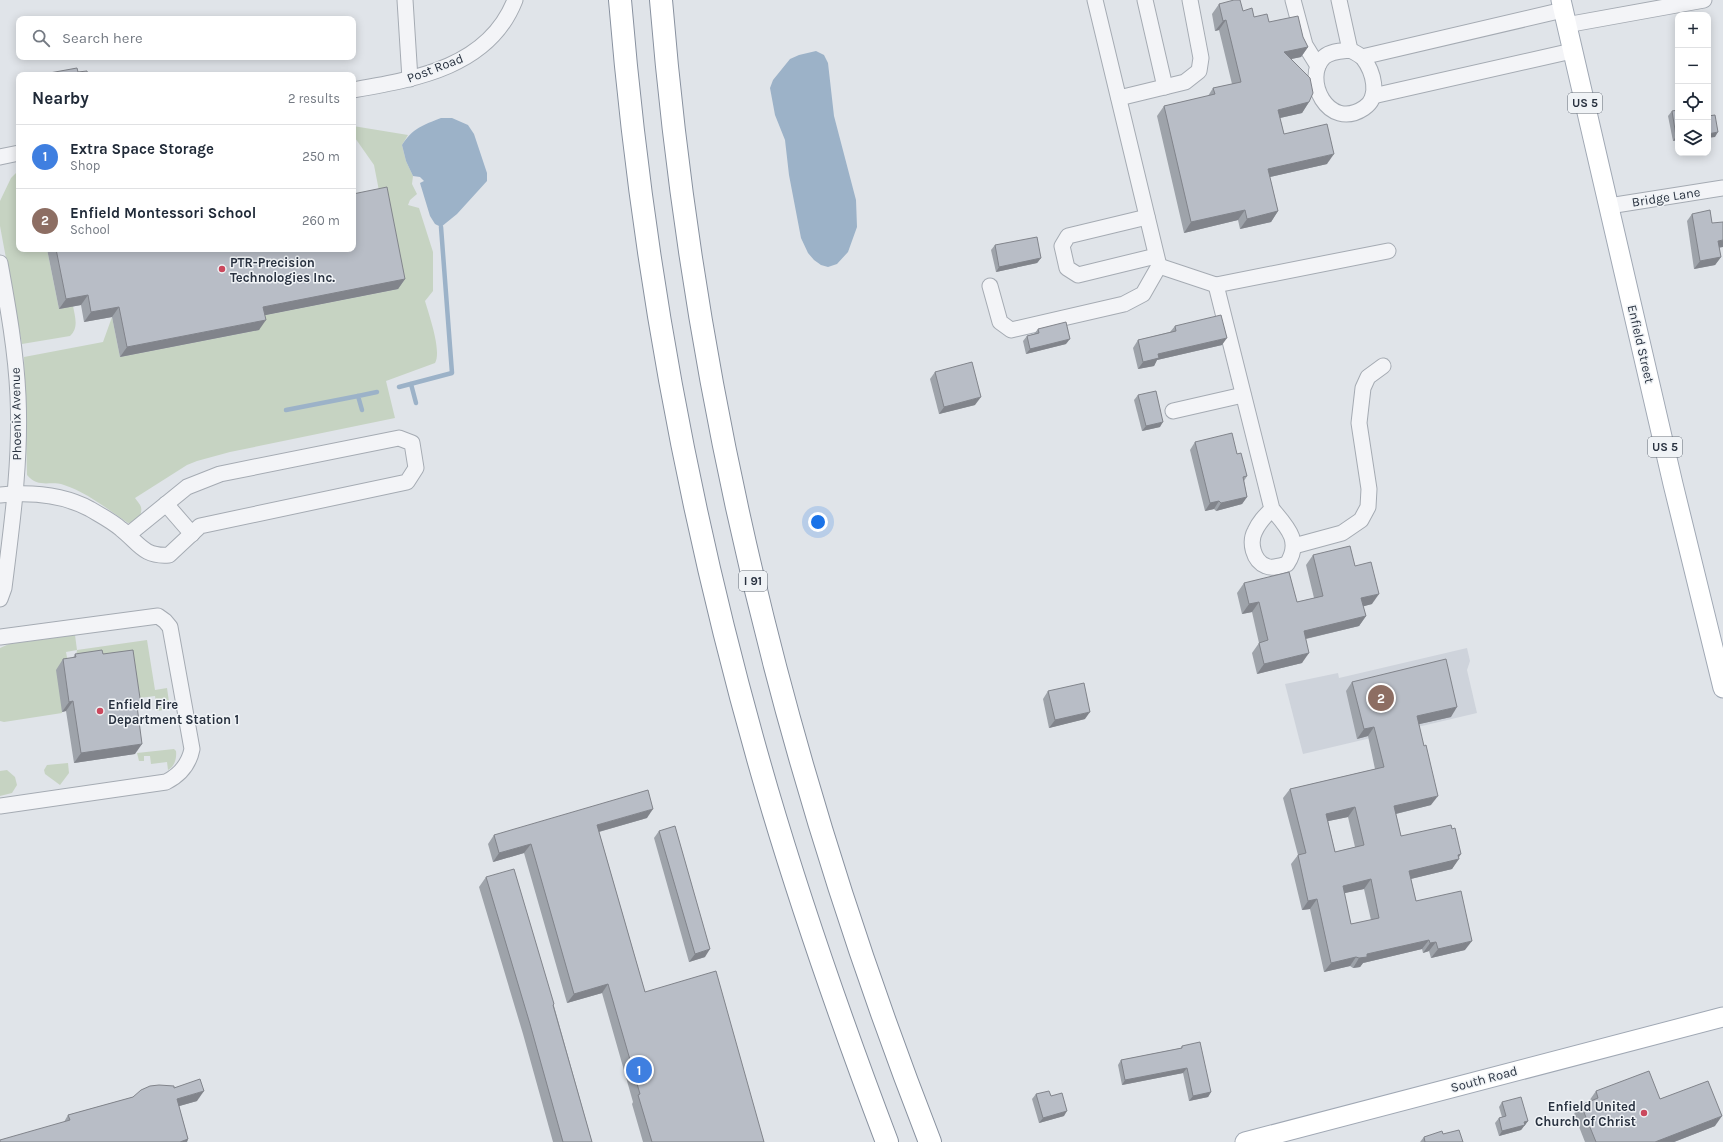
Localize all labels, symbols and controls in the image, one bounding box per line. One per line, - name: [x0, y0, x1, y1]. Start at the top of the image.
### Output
- map controls: [1675, 12, 1711, 156]
- button: +: [1675, 12, 1711, 48]
- search box: [16, 16, 356, 60]
- icon: search: [30, 27, 52, 49]
- text: Search here: [62, 29, 143, 47]
- button: −: [1675, 48, 1711, 84]
- street label: Post Road: [405, 50, 465, 86]
- button: locate: [1675, 84, 1711, 120]
- text: Nearby: [32, 88, 89, 108]
- text: 2 results: [288, 91, 340, 106]
- road number: US 5: [1568, 93, 1602, 113]
- button: layers: [1675, 120, 1711, 156]
- text: Extra Space Storage: [70, 140, 214, 158]
- text: 1: [43, 149, 47, 164]
- text: 250 m: [302, 149, 340, 164]
- text: Shop: [70, 158, 100, 173]
- street label: Bridge Lane: [1631, 184, 1702, 210]
- text: Enfield Montessori School: [70, 204, 256, 222]
- text: 2: [41, 213, 49, 228]
- text: 260 m: [302, 213, 340, 228]
- text: School: [70, 222, 110, 237]
- place label: PTR-Precision Technologies Inc.: [230, 255, 335, 285]
- marker: PTR-Precision Technologies Inc.: [217, 264, 227, 274]
- street label: Enfield Street: [1625, 303, 1657, 385]
- street label: Phoenix Avenue: [8, 367, 24, 461]
- road number: US 5: [1648, 437, 1682, 457]
- your location: [808, 512, 828, 532]
- road number: I 91: [739, 571, 767, 591]
- pin: 2: [1368, 683, 1394, 713]
- place label: Enfield Fire Department Station 1: [108, 697, 239, 727]
- marker: Enfield Fire Department Station 1: [95, 706, 105, 716]
- pin: 1: [626, 1055, 652, 1085]
- street label: South Road: [1449, 1063, 1519, 1095]
- place label: Enfield United Church of Christ: [1535, 1099, 1636, 1129]
- marker: Enfield United Church of Christ: [1639, 1108, 1649, 1118]

